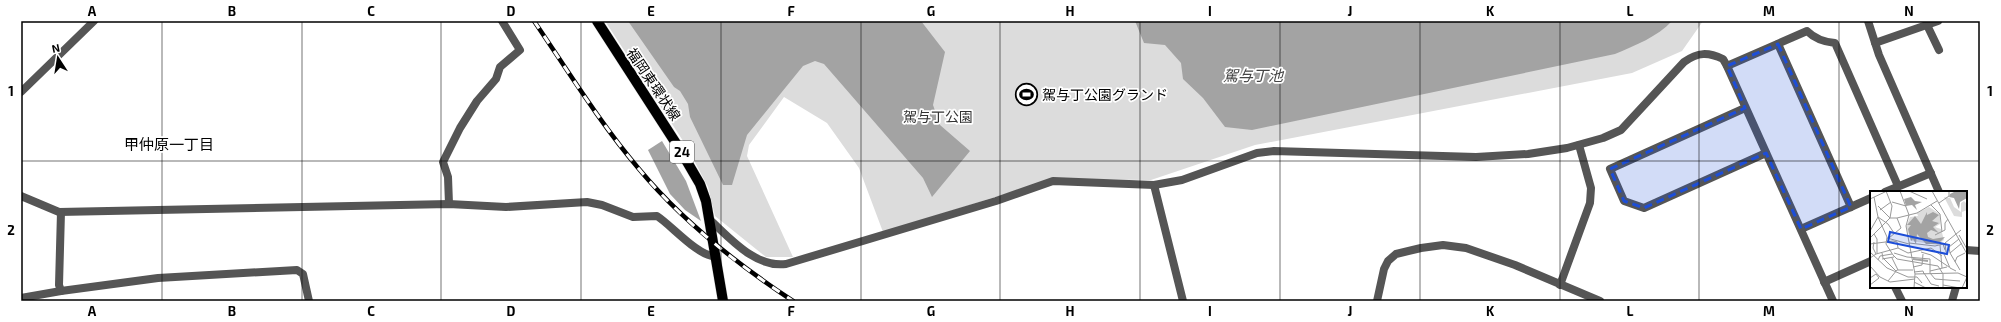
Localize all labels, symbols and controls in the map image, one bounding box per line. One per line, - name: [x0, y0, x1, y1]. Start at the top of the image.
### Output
- text: A: [88, 3, 97, 19]
- text: B: [228, 3, 236, 19]
- text: C: [367, 3, 375, 19]
- text: D: [507, 3, 516, 19]
- text: E: [647, 3, 655, 19]
- text: F: [787, 3, 795, 19]
- text: G: [927, 3, 935, 19]
- text: H: [1066, 3, 1075, 19]
- text: I: [1208, 3, 1212, 19]
- text: J: [1348, 3, 1352, 19]
- text: K: [1486, 3, 1495, 19]
- text: L: [1627, 3, 1634, 19]
- text: M: [1763, 3, 1775, 19]
- text: N: [1904, 3, 1914, 19]
- north arrow: [38, 38, 78, 78]
- text: N: [51, 41, 61, 55]
- street label: 福岡東環状線: [623, 44, 685, 124]
- water label: 駕与丁池: [1223, 66, 1285, 84]
- sports icon: 駕与丁公園グランド: [1014, 81, 1040, 107]
- text: 1: [8, 83, 14, 99]
- text: 1: [1987, 83, 1993, 99]
- place label: 駕与丁公園グランド: [1042, 86, 1168, 103]
- park label: 駕与丁公園: [903, 108, 973, 125]
- district label: 甲仲原一丁目: [124, 135, 214, 153]
- road number: 24: [670, 141, 694, 163]
- inset map: [1870, 191, 1967, 288]
- text: 2: [7, 222, 15, 238]
- text: 2: [1986, 222, 1994, 238]
- text: A: [88, 303, 97, 319]
- text: B: [228, 303, 236, 319]
- text: C: [367, 303, 375, 319]
- text: D: [507, 303, 516, 319]
- text: E: [647, 303, 655, 319]
- text: F: [787, 303, 795, 319]
- text: G: [927, 303, 935, 319]
- text: H: [1066, 303, 1075, 319]
- text: I: [1208, 303, 1212, 319]
- text: J: [1348, 303, 1352, 319]
- text: K: [1486, 303, 1495, 319]
- text: L: [1627, 303, 1634, 319]
- text: M: [1763, 303, 1775, 319]
- text: N: [1904, 303, 1914, 319]

